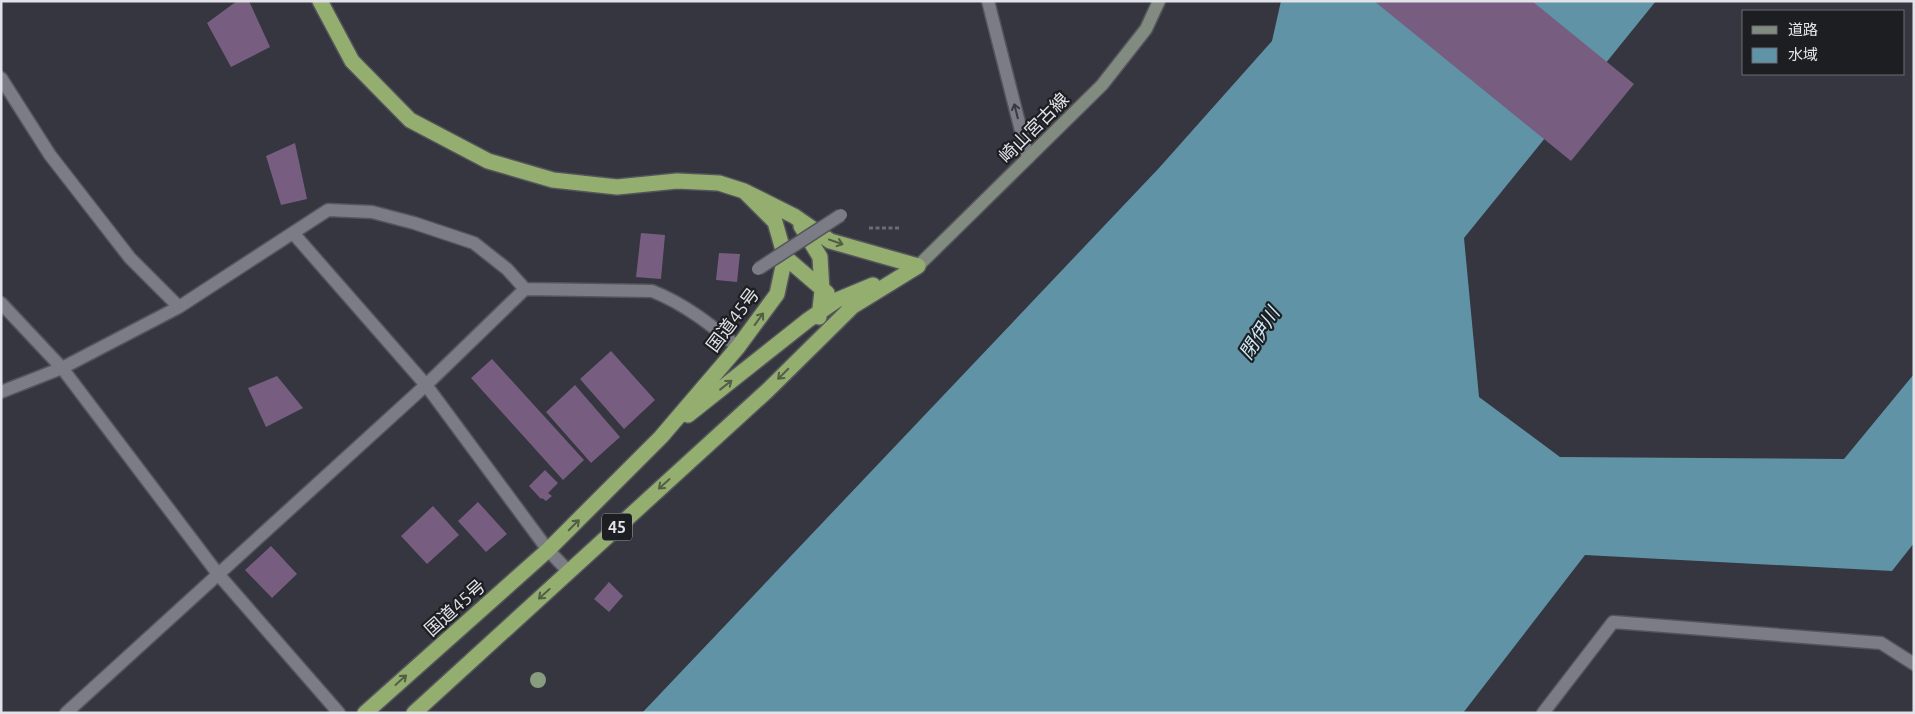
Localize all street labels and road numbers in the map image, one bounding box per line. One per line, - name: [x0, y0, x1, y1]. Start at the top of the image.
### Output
- street label: 崎山宮古線: [994, 88, 1072, 166]
- street label: 国道45号: [702, 284, 763, 355]
- road number: 45: [602, 514, 632, 540]
- street label: 国道45号: [420, 575, 489, 640]

